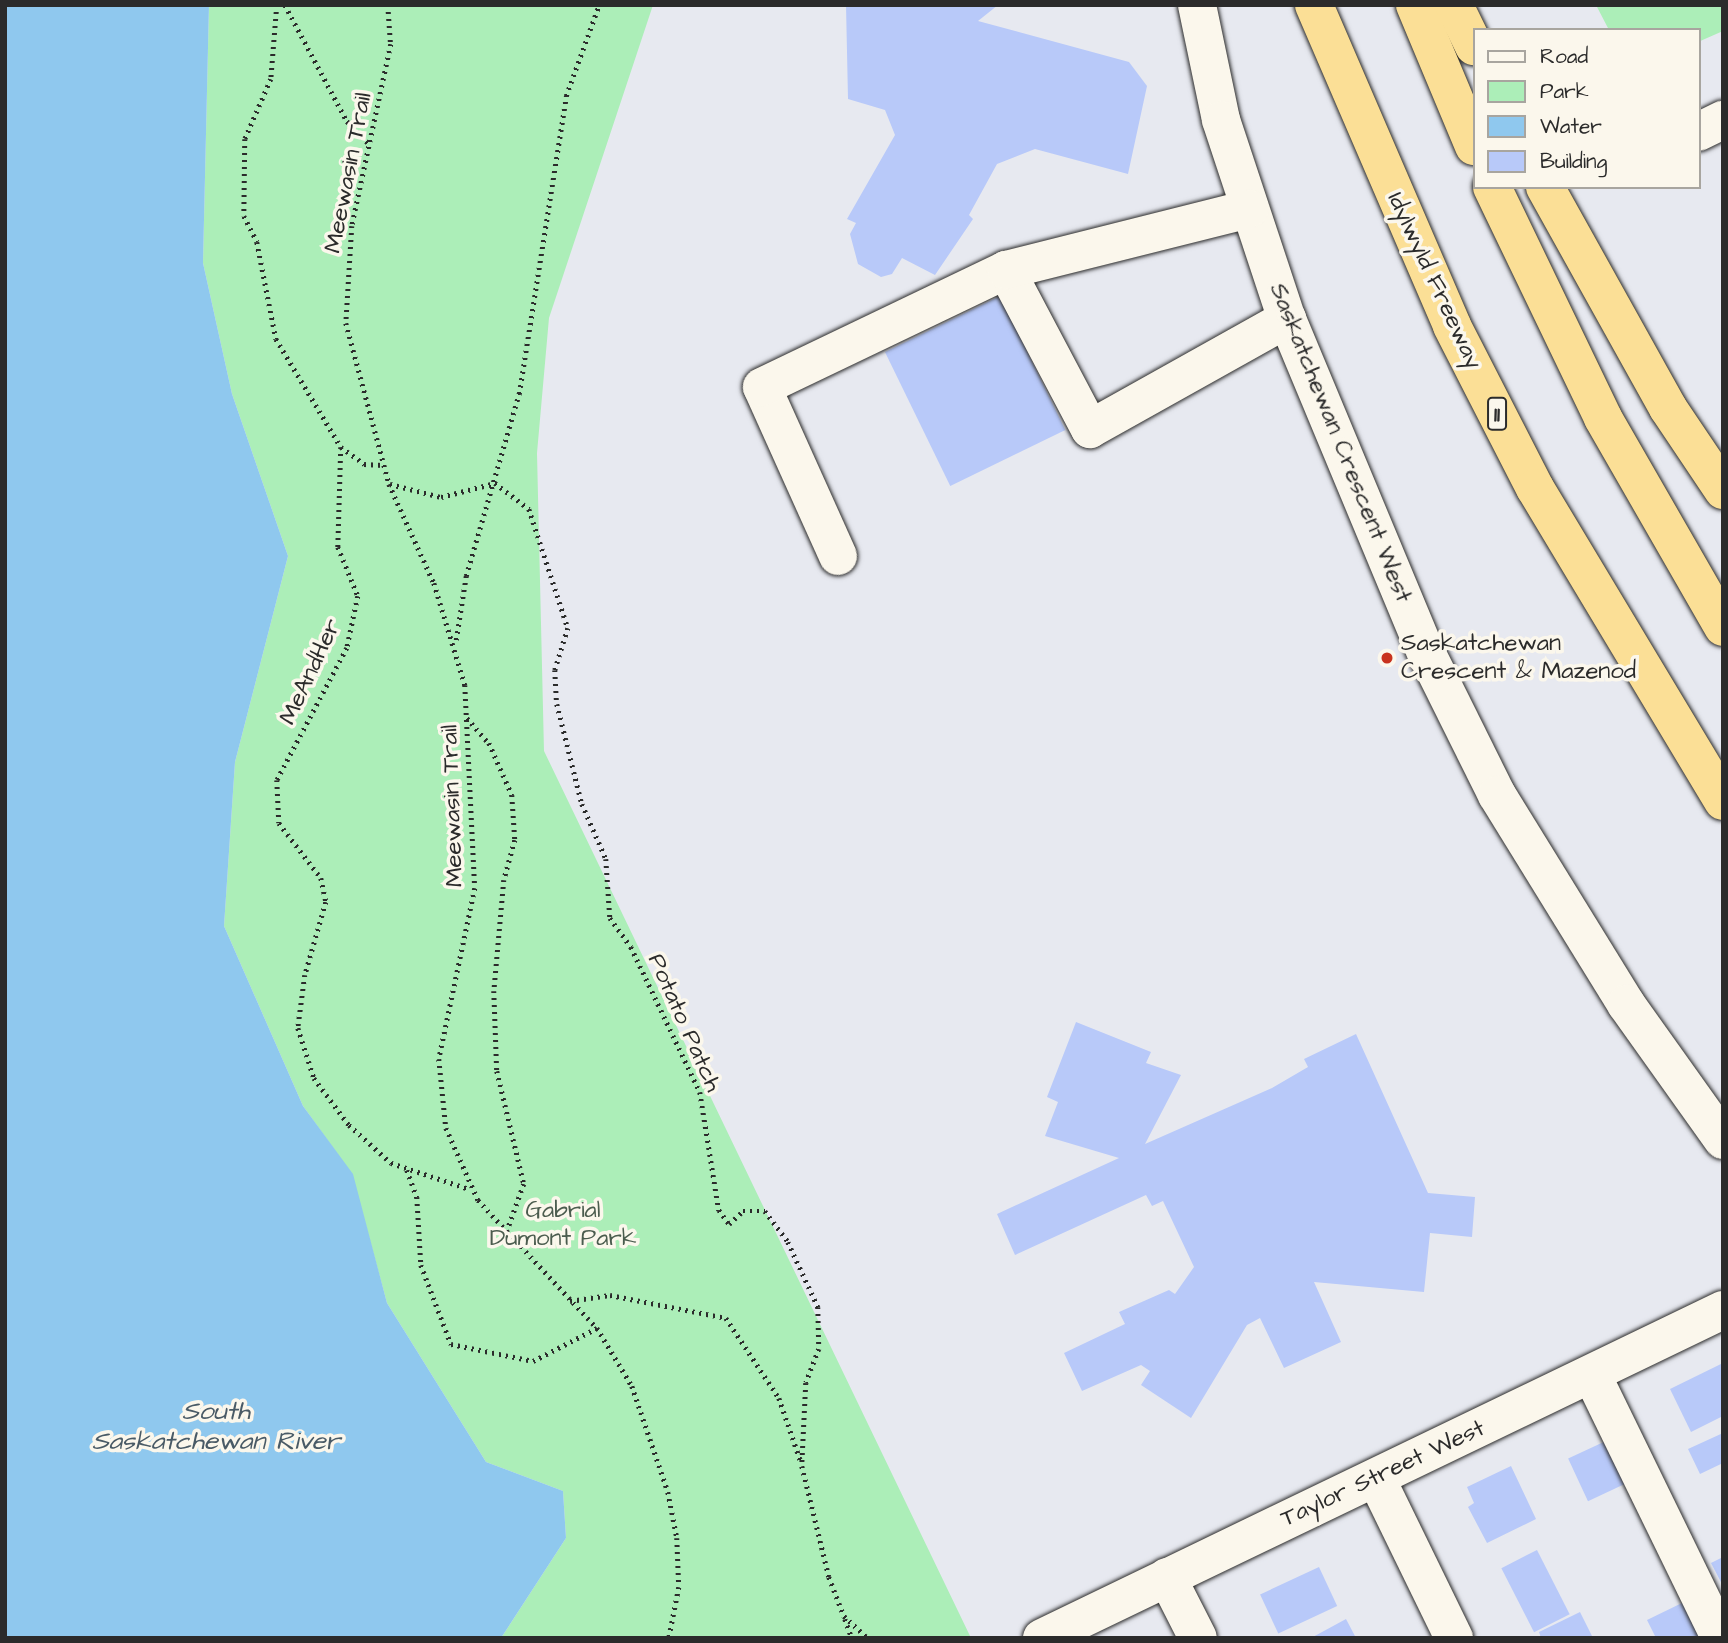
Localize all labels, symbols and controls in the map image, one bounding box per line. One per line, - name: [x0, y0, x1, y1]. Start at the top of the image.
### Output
- legend: [1472, 28, 1700, 189]
- text: Road: [1540, 42, 1588, 71]
- text: Park: [1540, 77, 1589, 106]
- street label: Meewasin Trail: [319, 90, 379, 256]
- text: Water: [1540, 112, 1602, 141]
- text: Building: [1540, 147, 1607, 176]
- street label: Idylwyld Freeway: [1380, 188, 1488, 374]
- street label: Saskatchewan Crescent West: [1263, 279, 1417, 607]
- road number: 11: [1486, 394, 1508, 434]
- street label: MeAndHer: [274, 615, 348, 729]
- place label: Saskatchewan Crescent & Mazenod: [1401, 630, 1636, 686]
- marker: Saskatchewan Crescent & Mazenod: [1379, 650, 1395, 666]
- street label: Meewasin Trail: [436, 724, 470, 888]
- street label: Potato Patch: [641, 950, 727, 1096]
- park label: Gabrial Dumont Park: [490, 1197, 636, 1253]
- water label: South Saskatchewan River: [92, 1396, 340, 1458]
- street label: Taylor Street West: [1277, 1414, 1489, 1534]

